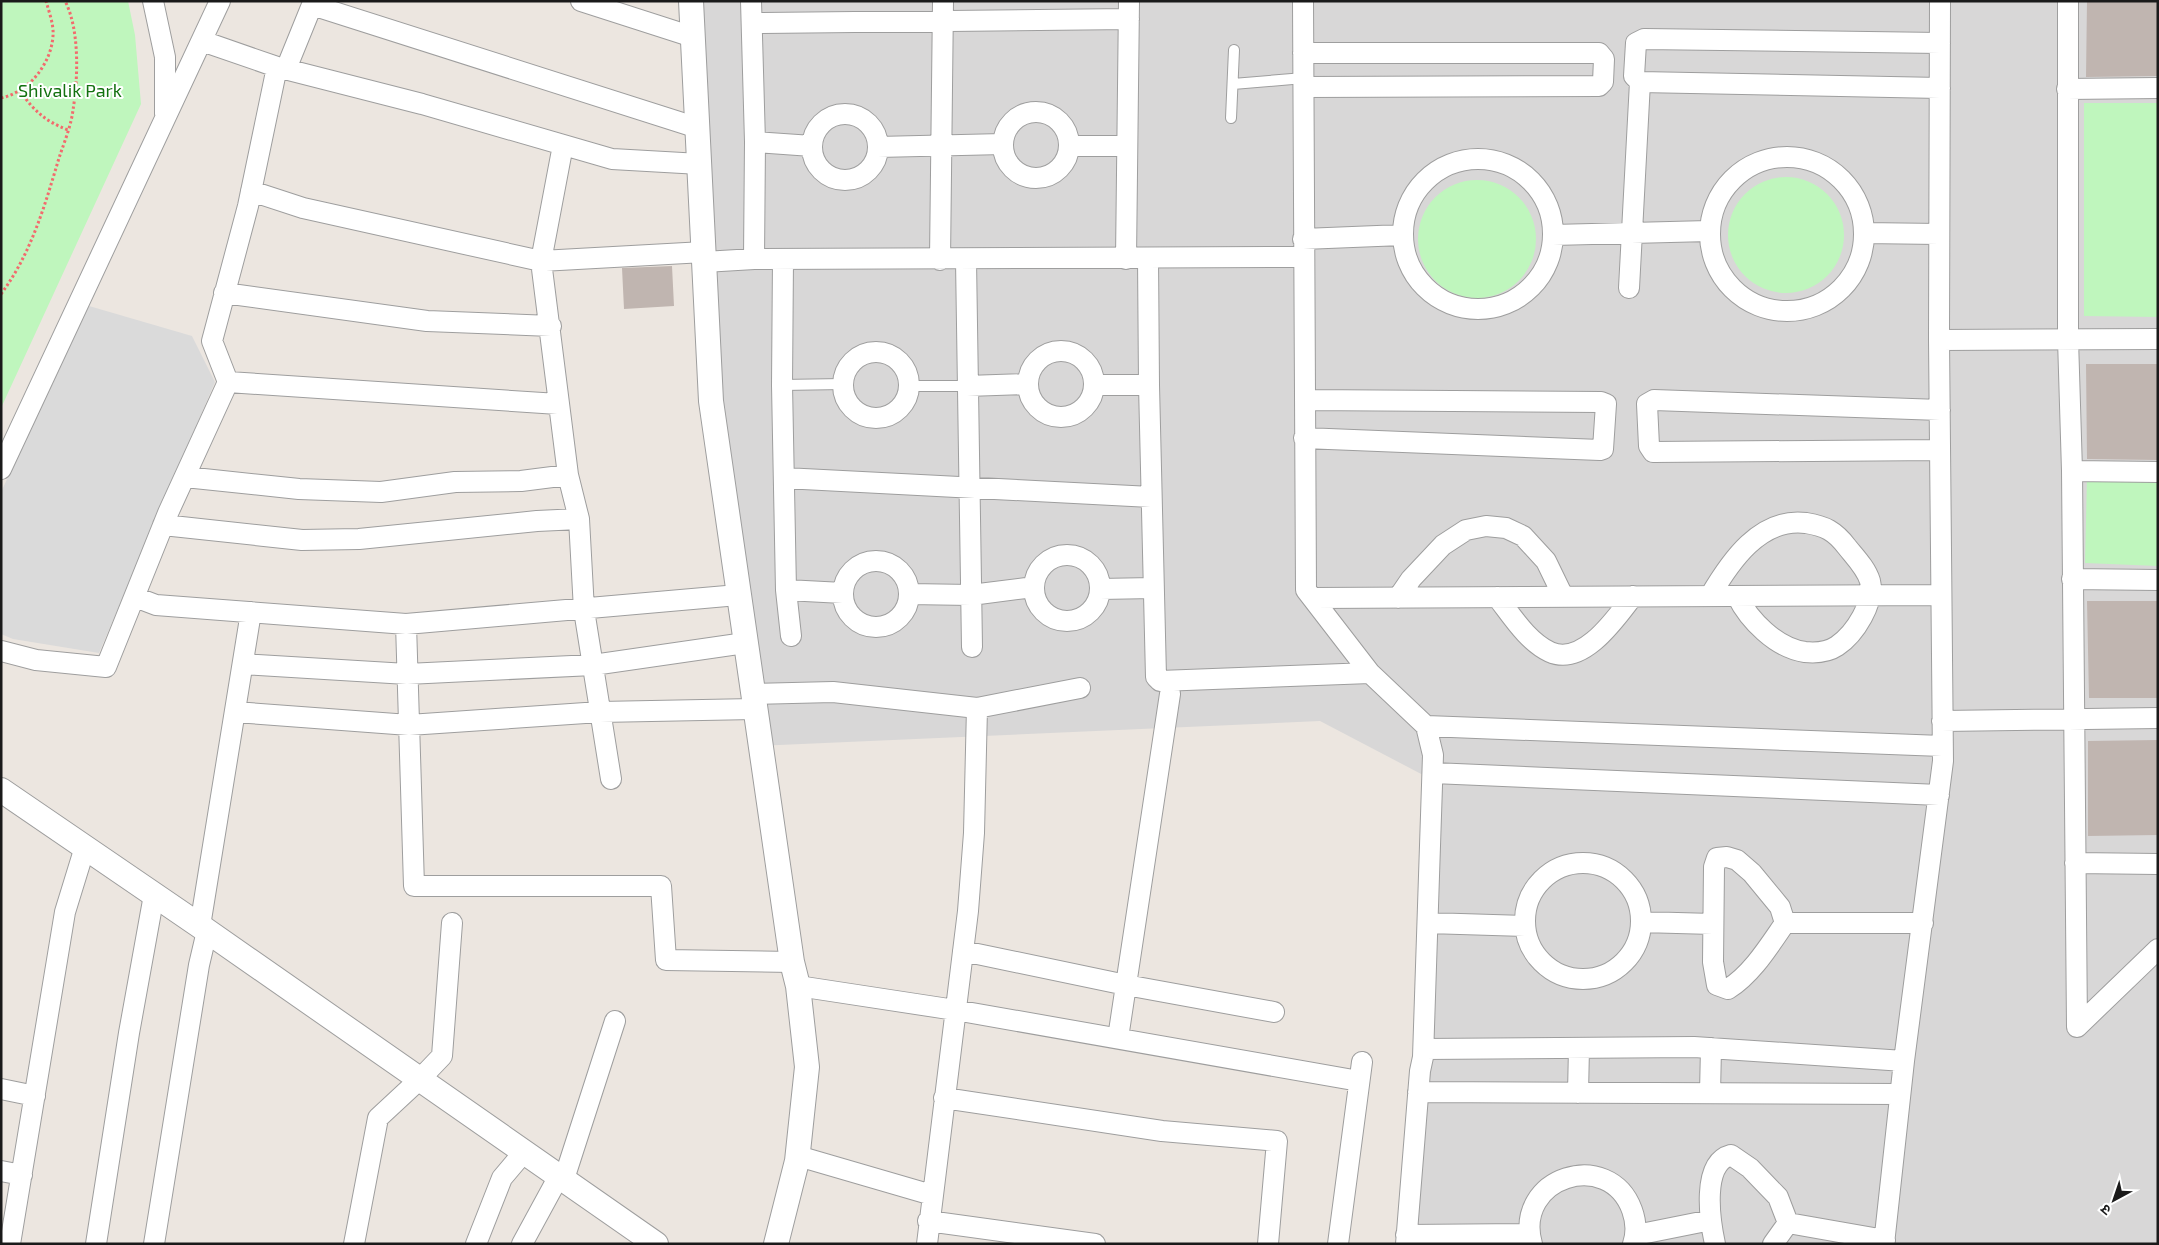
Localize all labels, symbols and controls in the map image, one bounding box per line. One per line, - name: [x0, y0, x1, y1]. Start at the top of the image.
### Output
- park label: Shivalik Park: [18, 79, 122, 101]
- north arrow: [2089, 1175, 2139, 1225]
- text: उ: [2096, 1201, 2114, 1219]

